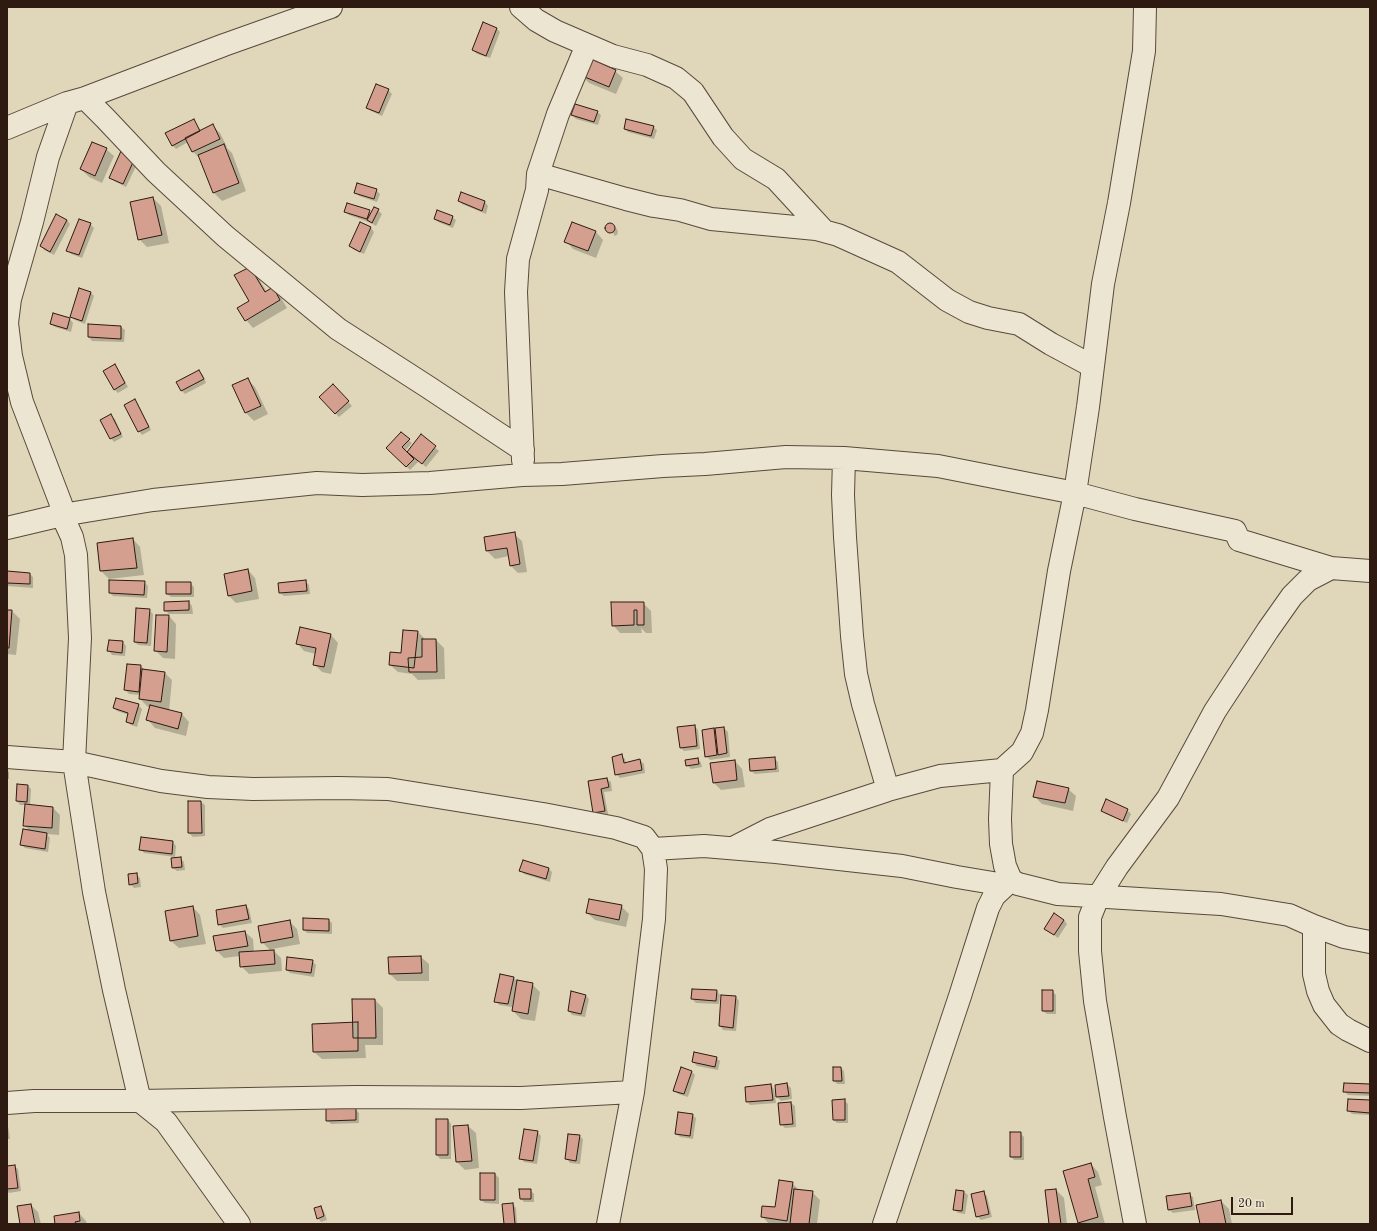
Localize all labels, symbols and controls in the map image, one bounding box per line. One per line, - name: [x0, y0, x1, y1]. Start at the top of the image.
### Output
- scale bar: [1233, 1189, 1295, 1215]
- text: 20 m: [1238, 1198, 1265, 1210]

